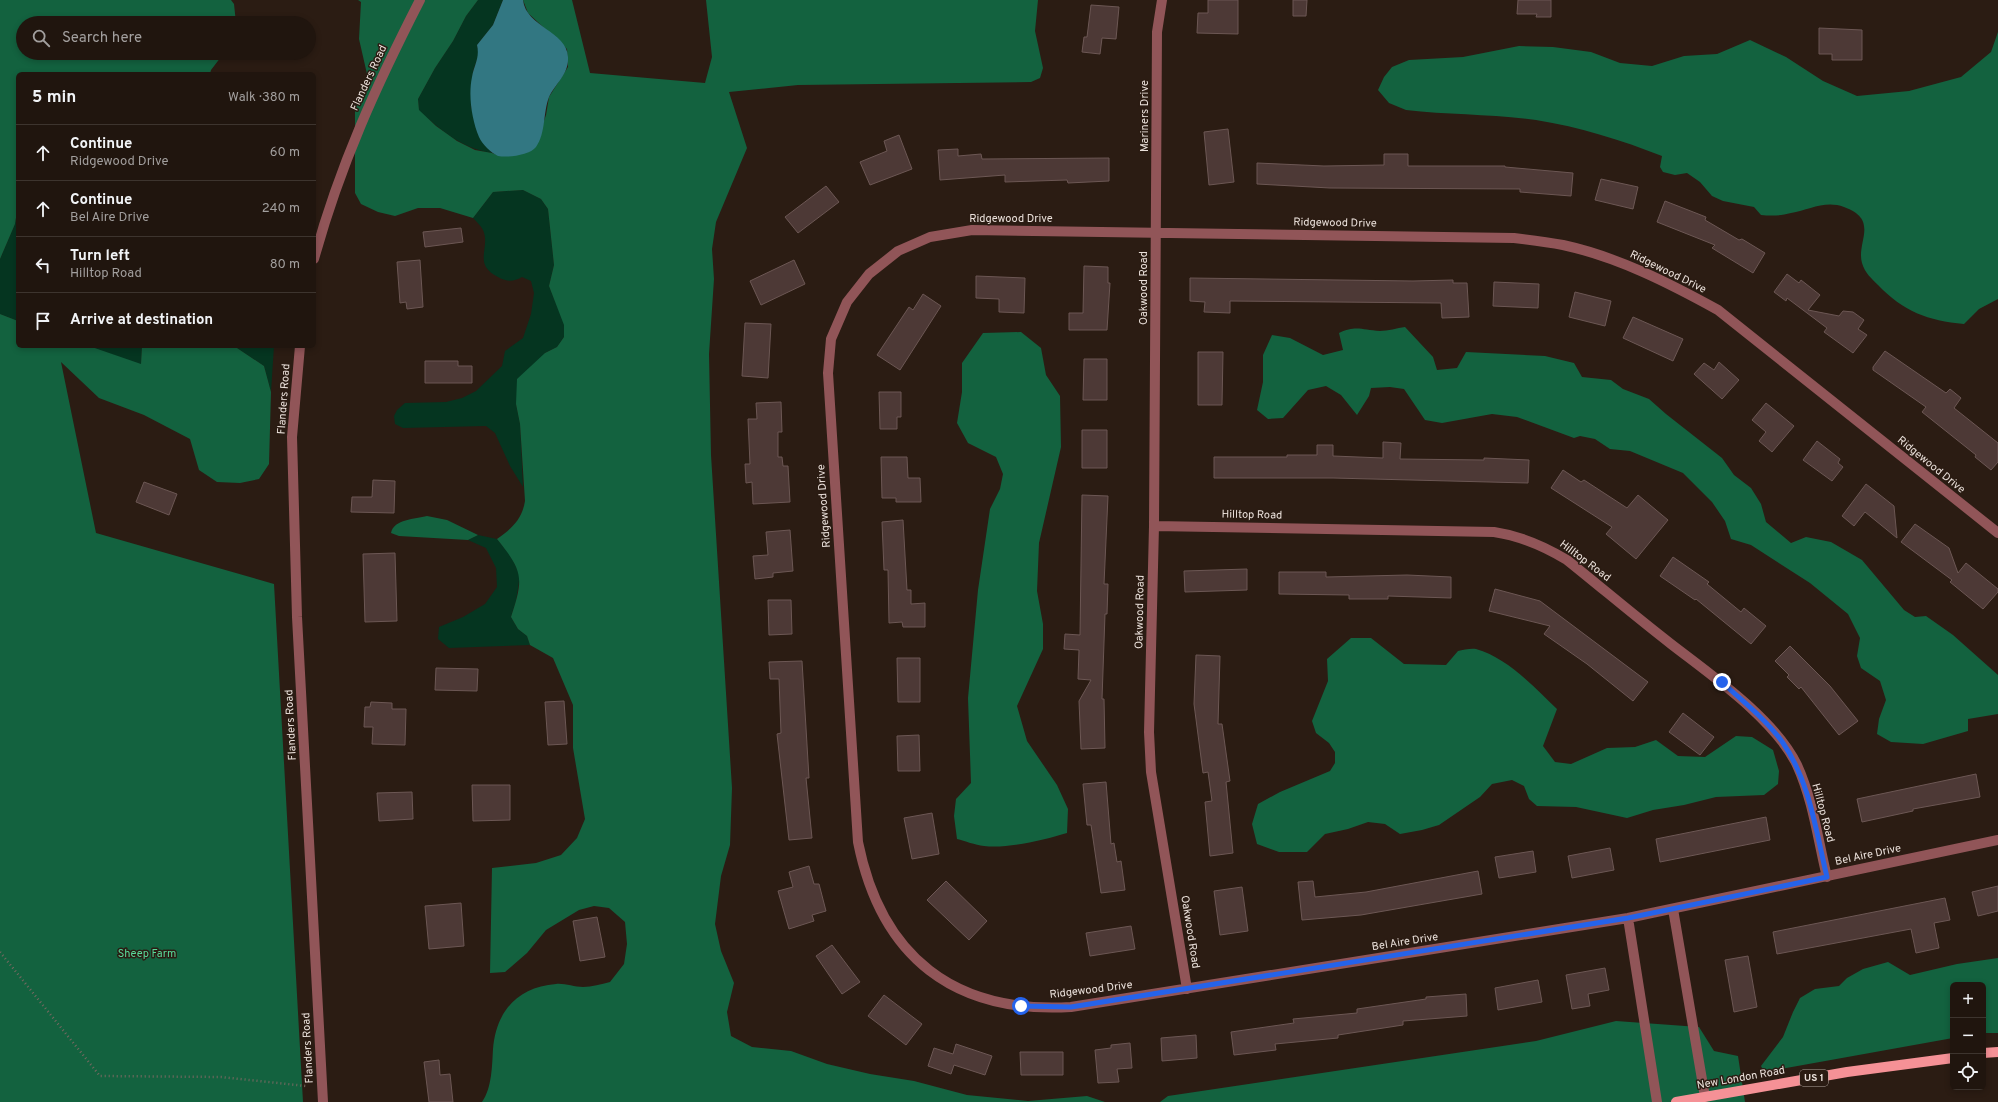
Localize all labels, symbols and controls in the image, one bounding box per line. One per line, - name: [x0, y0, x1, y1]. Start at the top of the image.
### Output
- search box: [16, 16, 316, 60]
- icon: search: [30, 27, 52, 49]
- text: Search here: [62, 29, 142, 48]
- street label: Flanders Road: [348, 43, 390, 113]
- street label: Mariners Drive: [1138, 80, 1152, 152]
- text: 5 min: [32, 87, 76, 109]
- text: Walk · 380 m: [228, 90, 300, 106]
- text: Continue: [70, 135, 132, 154]
- icon: ahead: [32, 142, 54, 164]
- text: 60 m: [270, 145, 300, 161]
- text: Ridgewood Drive: [70, 154, 169, 170]
- text: Continue: [70, 191, 132, 210]
- icon: ahead: [32, 198, 54, 220]
- text: 240 m: [262, 201, 300, 217]
- text: Bel Aire Drive: [70, 210, 149, 226]
- street label: Ridgewood Drive: [969, 212, 1053, 226]
- street label: Ridgewood Drive: [1293, 215, 1377, 231]
- text: Turn left: [70, 247, 130, 266]
- street label: Ridgewood Drive: [1627, 247, 1709, 297]
- street label: Oakwood Road: [1137, 251, 1151, 325]
- icon: left: [32, 254, 54, 276]
- text: 80 m: [270, 257, 300, 273]
- text: Hilltop Road: [70, 266, 142, 282]
- icon: arrive: [32, 310, 54, 332]
- text: Arrive at destination: [70, 311, 213, 330]
- street label: Flanders Road: [275, 363, 293, 435]
- street label: Ridgewood Drive: [1894, 433, 1968, 497]
- street label: Ridgewood Drive: [814, 464, 834, 548]
- street label: Hilltop Road: [1222, 507, 1282, 523]
- street label: Hilltop Road: [1557, 537, 1613, 585]
- street label: Oakwood Road: [1132, 575, 1148, 649]
- route end: [1713, 673, 1731, 691]
- street label: Flanders Road: [282, 689, 300, 761]
- street label: Hilltop Road: [1808, 782, 1838, 844]
- street label: Bel Aire Drive: [1834, 841, 1902, 869]
- street label: Oakwood Road: [1177, 894, 1203, 970]
- street label: Bel Aire Drive: [1371, 930, 1439, 954]
- park label: Sheep Farm: [118, 947, 176, 961]
- street label: Ridgewood Drive: [1049, 978, 1133, 1002]
- map controls: [1950, 982, 1986, 1090]
- button: +: [1950, 982, 1986, 1018]
- route start: [1012, 997, 1030, 1015]
- street label: Flanders Road: [299, 1012, 317, 1084]
- button: −: [1950, 1018, 1986, 1054]
- button: locate: [1950, 1054, 1986, 1090]
- street label: New London Road: [1696, 1063, 1786, 1093]
- road number: US 1: [1800, 1070, 1828, 1086]

